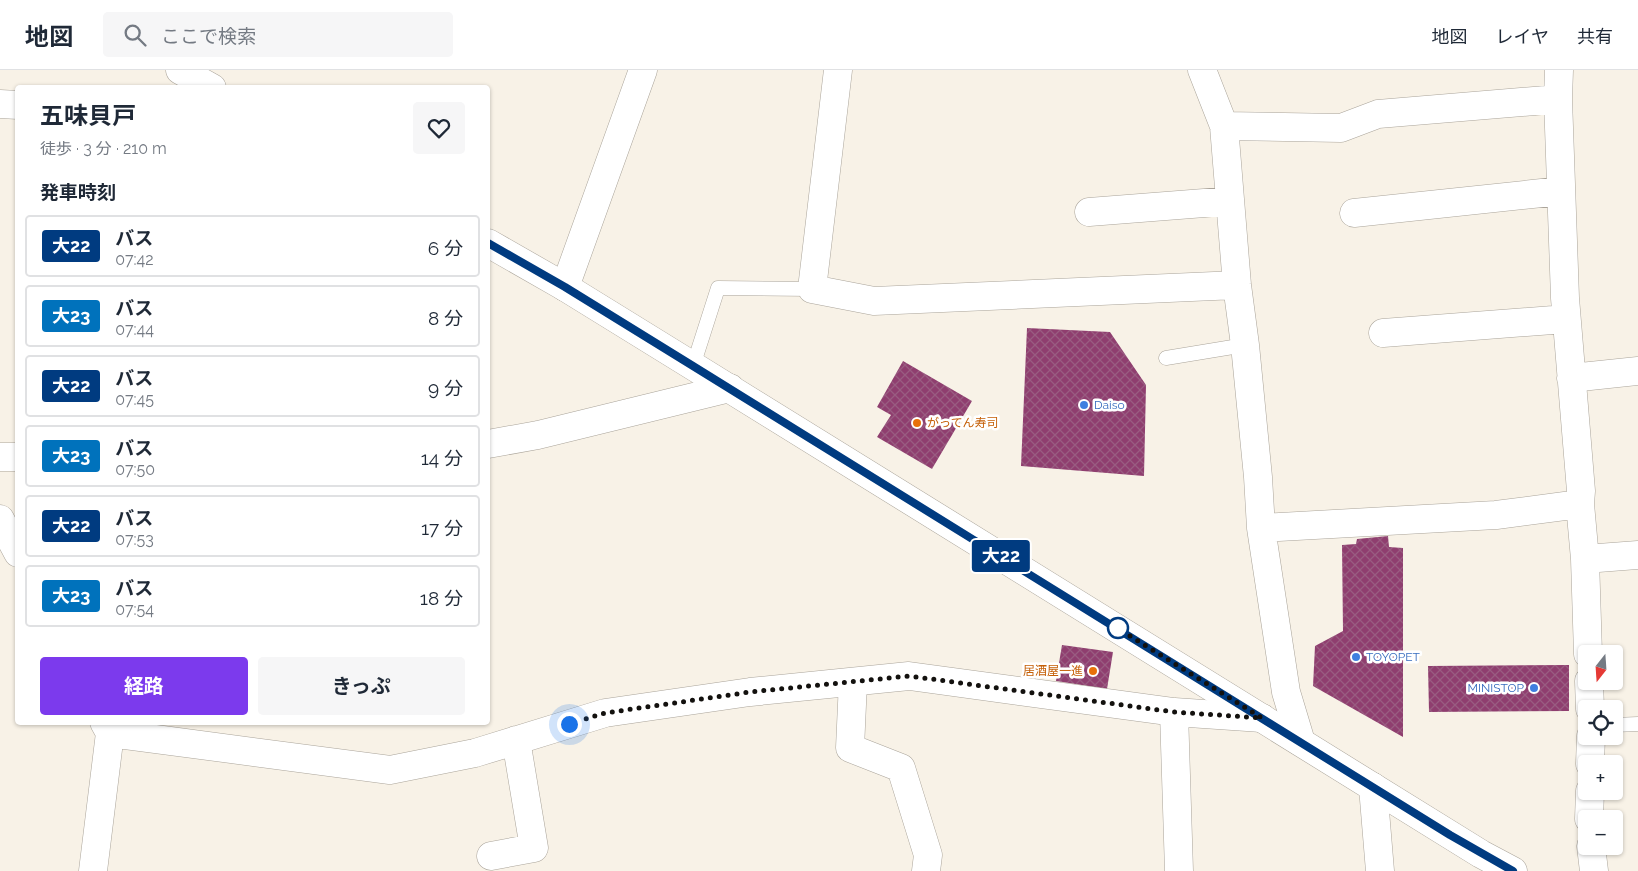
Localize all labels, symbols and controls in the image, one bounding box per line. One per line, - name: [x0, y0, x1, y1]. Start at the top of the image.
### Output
- search box: [103, 12, 453, 57]
- icon: search: [121, 21, 149, 49]
- text: 地図: [25, 22, 73, 51]
- text: ここで検索: [161, 25, 256, 47]
- text: 地図: [1432, 26, 1468, 47]
- text: レイヤ: [1496, 26, 1549, 47]
- text: 共有: [1577, 26, 1613, 47]
- text: 五味貝戸: [40, 101, 136, 130]
- button: heart: [413, 102, 465, 154]
- text: 徒歩 · 3 分 · 210 m: [40, 139, 167, 158]
- text: 発車時刻: [40, 181, 116, 203]
- text: バス: [115, 227, 153, 249]
- text: 大22: [52, 235, 90, 256]
- text: 6 分: [428, 237, 463, 259]
- text: 07:42: [115, 250, 154, 269]
- text: バス: [115, 297, 153, 319]
- text: 大23: [52, 305, 90, 326]
- text: 8 分: [428, 307, 463, 329]
- text: 07:44: [115, 320, 154, 339]
- text: バス: [115, 367, 153, 389]
- text: 大22: [52, 375, 90, 396]
- text: 9 分: [428, 377, 463, 399]
- text: 07:45: [115, 390, 154, 409]
- place label: Daiso: [1094, 398, 1125, 412]
- marker: Daiso: [1078, 399, 1090, 411]
- place label: がってん寿司: [927, 416, 998, 430]
- marker: がってん寿司: [911, 417, 923, 429]
- text: バス: [115, 437, 153, 459]
- text: 大23: [52, 445, 90, 466]
- text: 14 分: [421, 447, 463, 469]
- text: 07:50: [115, 460, 155, 479]
- text: バス: [115, 507, 153, 529]
- text: 大22: [52, 515, 90, 536]
- text: 17 分: [421, 517, 463, 539]
- text: 07:53: [115, 530, 154, 549]
- line badge: 大22: [972, 540, 1030, 572]
- text: 大22: [982, 545, 1020, 566]
- text: バス: [115, 577, 153, 599]
- text: 大23: [52, 585, 90, 606]
- text: 18 分: [420, 587, 463, 609]
- text: 07:54: [115, 600, 154, 619]
- unlabelled marker: [1107, 617, 1129, 639]
- north arrow: [1578, 645, 1622, 690]
- map controls: [1578, 645, 1623, 855]
- place label: TOYOPET: [1366, 650, 1421, 664]
- marker: TOYOPET: [1350, 651, 1362, 663]
- button: 経路: [40, 657, 248, 715]
- button: きっぷ: [258, 657, 465, 715]
- place label: 居酒屋一進: [1023, 664, 1083, 678]
- marker: 居酒屋一進: [1087, 665, 1099, 677]
- place label: MINISTOP: [1467, 681, 1525, 695]
- marker: MINISTOP: [1528, 682, 1540, 694]
- button: locate: [1578, 700, 1623, 745]
- your location: [557, 712, 582, 737]
- button: +: [1578, 755, 1623, 800]
- button: −: [1578, 810, 1623, 855]

